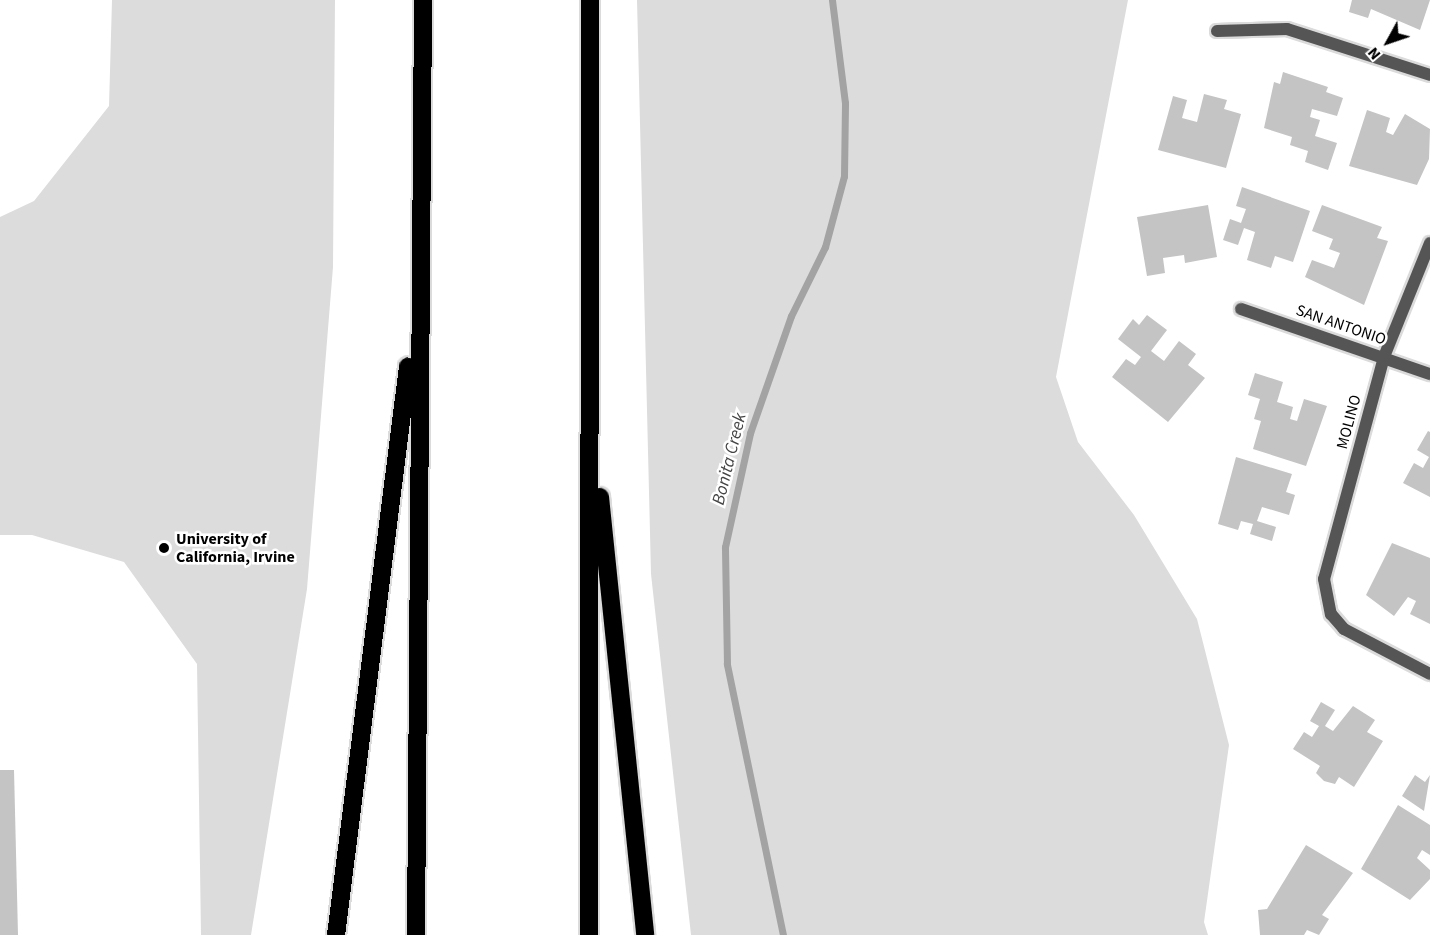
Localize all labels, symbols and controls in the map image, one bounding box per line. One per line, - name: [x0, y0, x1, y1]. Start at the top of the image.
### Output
- north arrow: [1358, 12, 1418, 72]
- text: N: [1362, 42, 1386, 65]
- street label: SAN ANTONIO: [1294, 301, 1388, 349]
- street label: MOLINO: [1333, 393, 1365, 451]
- water label: Bonita Creek: [708, 411, 752, 507]
- place label: University of California, Irvine: [176, 529, 295, 567]
- marker: University of California, Irvine: [157, 541, 171, 555]

